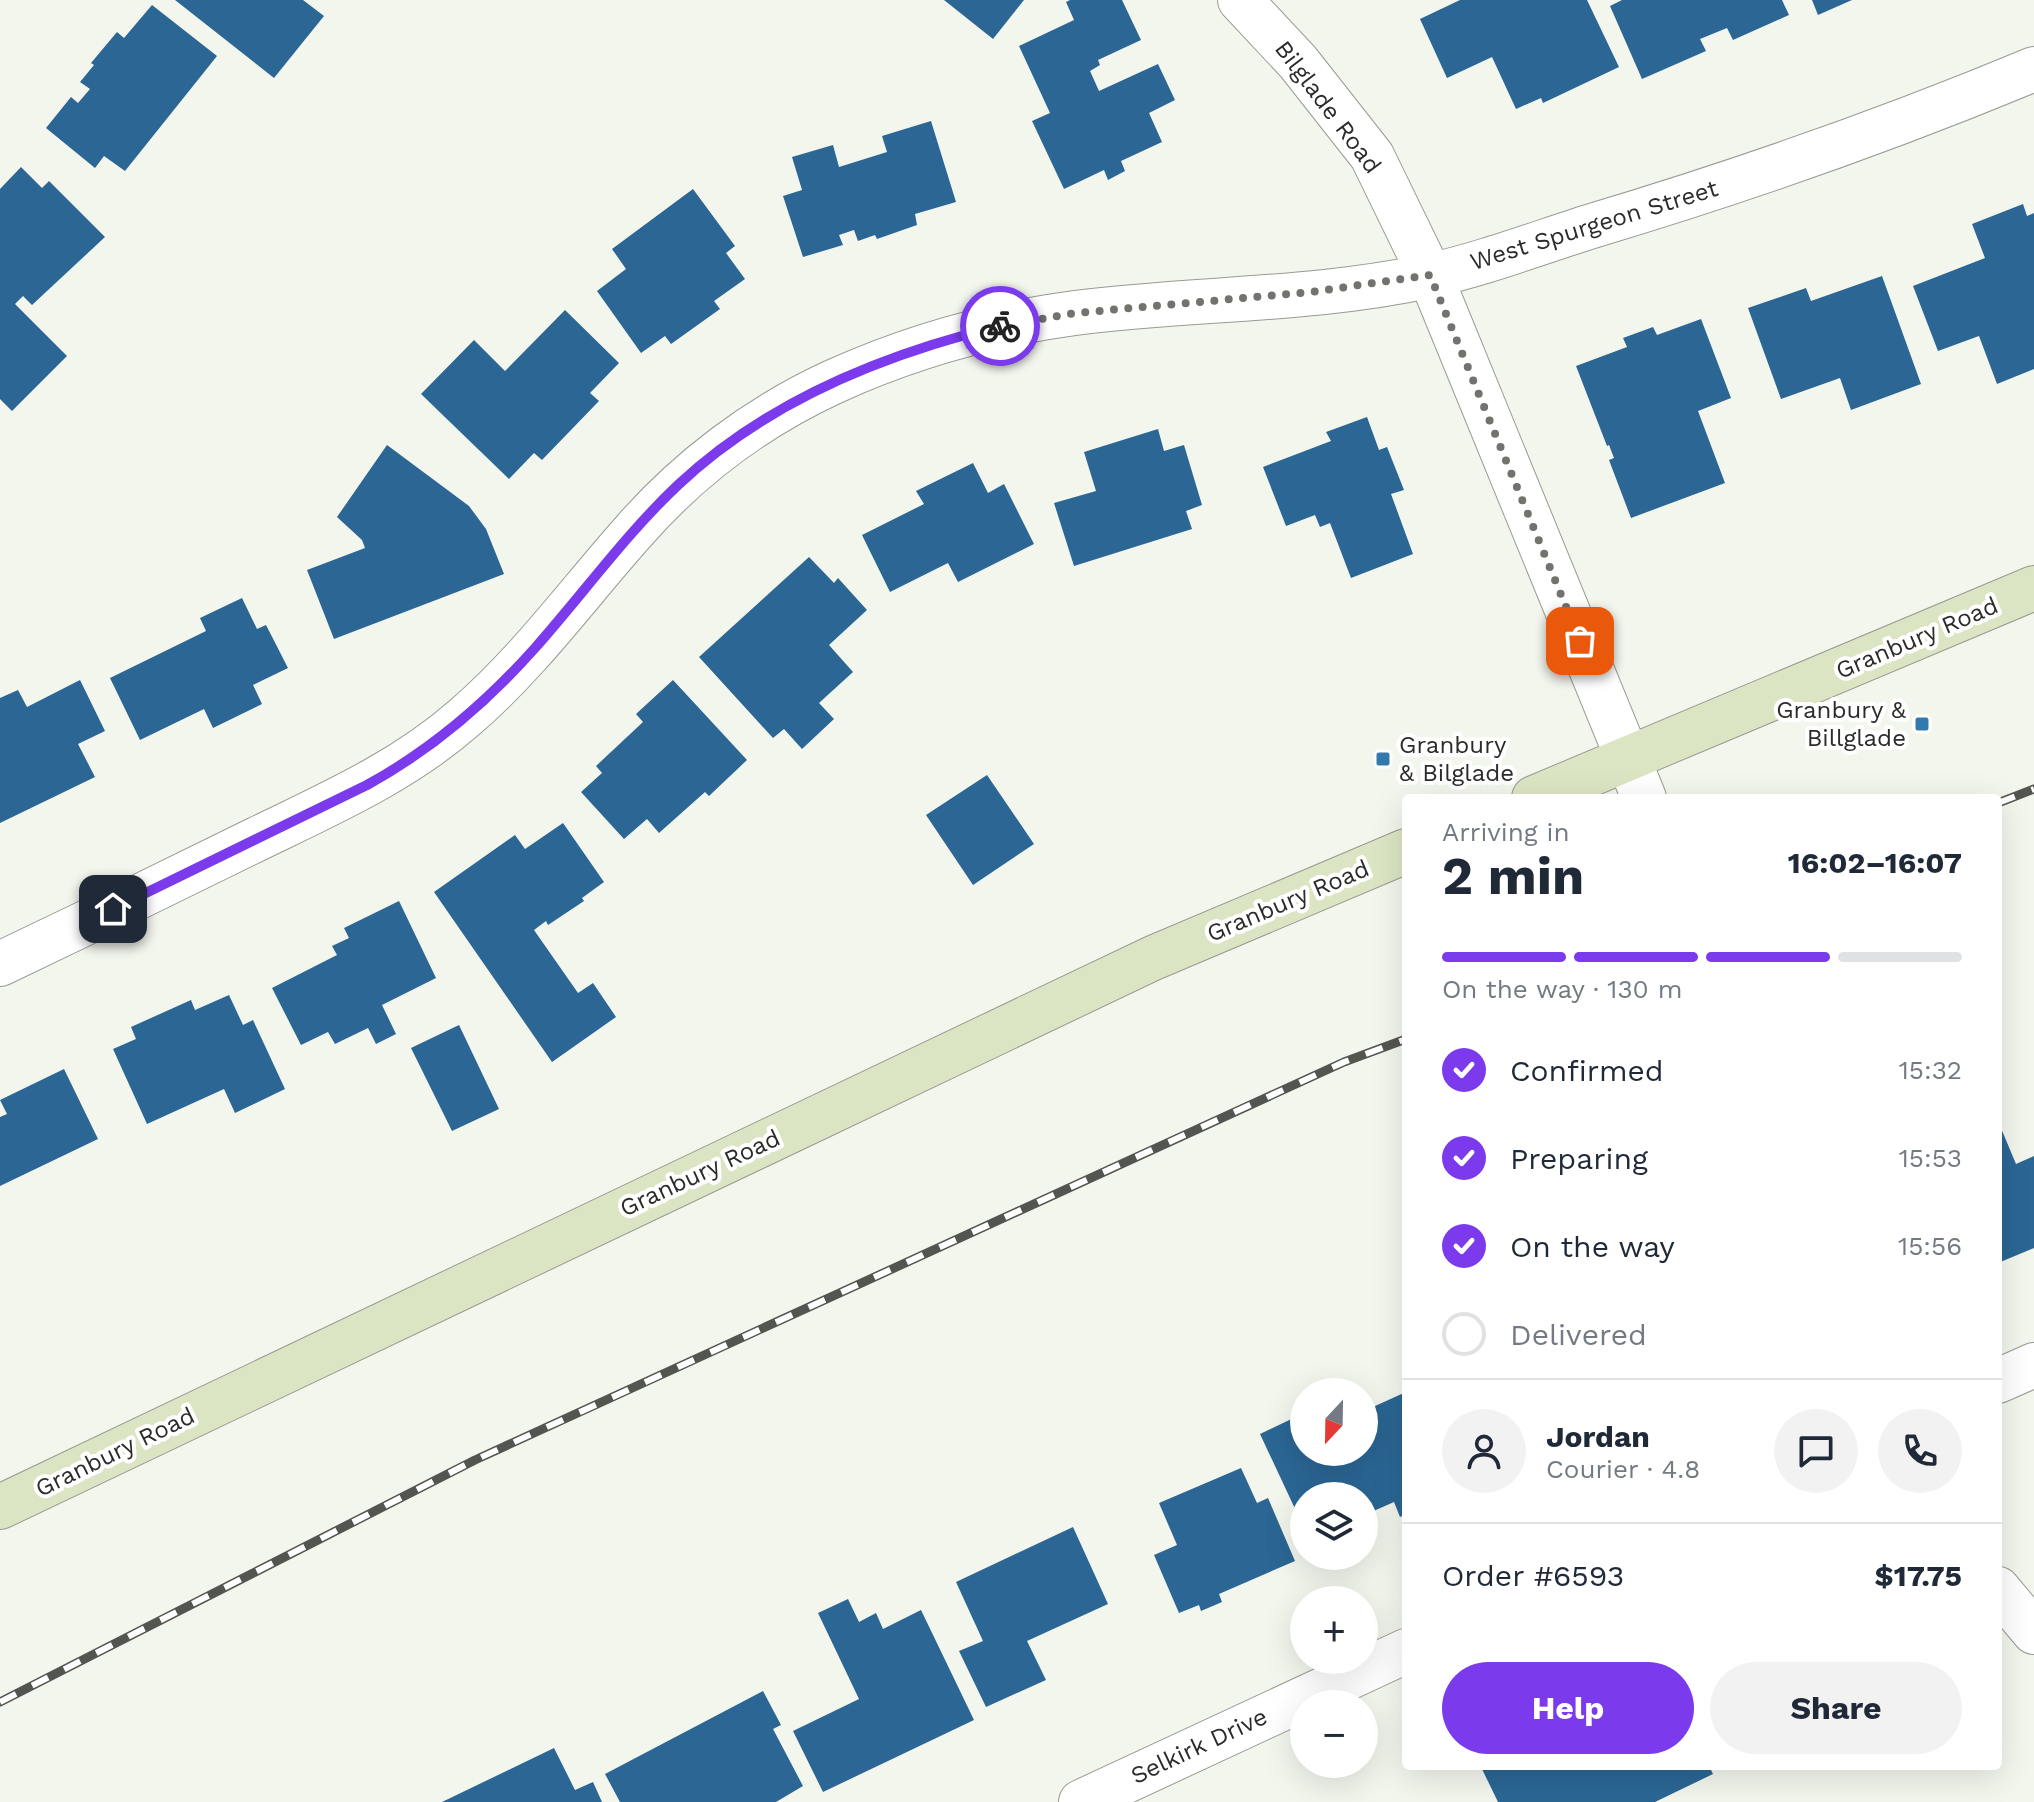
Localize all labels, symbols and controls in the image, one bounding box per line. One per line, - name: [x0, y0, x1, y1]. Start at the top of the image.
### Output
- street label: Bilglade Road: [1269, 35, 1387, 179]
- street label: West Spurgeon Street: [1467, 174, 1721, 276]
- courier: [960, 286, 1040, 366]
- icon: bike: [978, 304, 1022, 348]
- street label: Granbury Road: [1832, 591, 2002, 685]
- pin: [1546, 607, 1614, 675]
- icon: bag: [1558, 619, 1602, 663]
- place label: Granbury & Billglade: [1776, 696, 1907, 752]
- marker: Granbury & Billglade: [1913, 715, 1931, 733]
- place label: Granbury & Bilglade: [1399, 731, 1514, 787]
- marker: Granbury & Bilglade: [1374, 750, 1392, 768]
- text: Arriving in: [1442, 817, 1570, 847]
- text: 16:02–16:07: [1788, 845, 1962, 880]
- text: 2 min: [1442, 846, 1584, 907]
- street label: Granbury Road: [1203, 854, 1373, 948]
- pin: [79, 875, 147, 943]
- icon: home: [91, 887, 135, 931]
- text: On the way · 130 m: [1442, 974, 1682, 1004]
- icon: check: [1442, 1048, 1486, 1092]
- text: Confirmed: [1510, 1053, 1664, 1088]
- text: 15:32: [1899, 1055, 1962, 1085]
- street label: Granbury Road: [615, 1124, 785, 1222]
- icon: check: [1442, 1136, 1486, 1180]
- text: Preparing: [1510, 1141, 1648, 1176]
- text: 15:53: [1899, 1143, 1962, 1173]
- icon: check: [1442, 1224, 1486, 1268]
- text: On the way: [1510, 1229, 1675, 1264]
- text: 15:56: [1898, 1231, 1962, 1261]
- text: Delivered: [1510, 1317, 1647, 1352]
- north arrow: [1290, 1378, 1378, 1466]
- map controls: [1290, 1378, 1378, 1778]
- street label: Granbury Road: [31, 1401, 199, 1503]
- button: person: [1442, 1409, 1526, 1493]
- button: chat: [1774, 1409, 1858, 1493]
- button: phone: [1878, 1409, 1962, 1493]
- text: Jordan: [1546, 1419, 1650, 1454]
- text: Courier · 4.8: [1546, 1454, 1700, 1484]
- button: layers: [1290, 1482, 1378, 1570]
- text: Order #6593: [1442, 1558, 1624, 1593]
- text: $17.75: [1874, 1558, 1962, 1593]
- button: +: [1290, 1586, 1378, 1674]
- button: Help: [1442, 1662, 1694, 1754]
- button: Share: [1710, 1662, 1962, 1754]
- button: −: [1290, 1690, 1378, 1778]
- street label: Selkirk Drive: [1126, 1702, 1272, 1790]

